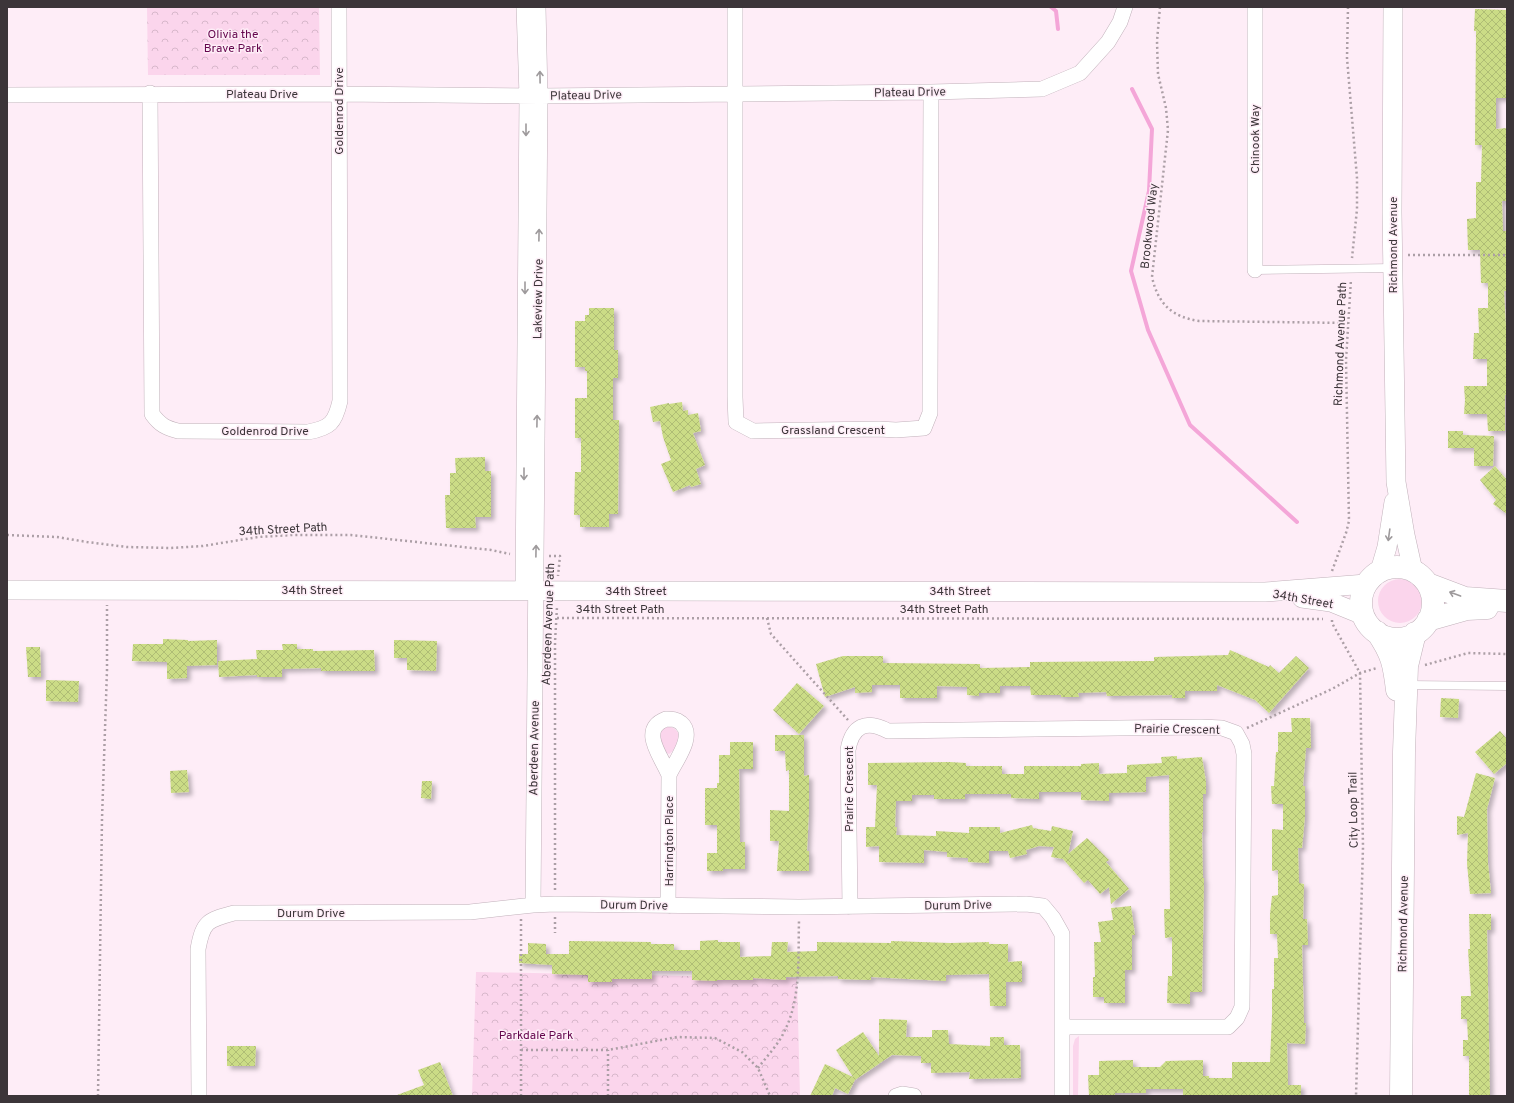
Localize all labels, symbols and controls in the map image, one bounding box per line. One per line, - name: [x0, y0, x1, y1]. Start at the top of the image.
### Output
- park label: Olivia the Brave Park: [204, 27, 262, 57]
- street label: Goldenrod Drive: [332, 67, 348, 155]
- one-way arrow: [536, 71, 544, 84]
- street label: Plateau Drive: [874, 84, 946, 102]
- street label: Plateau Drive: [226, 87, 298, 103]
- street label: Plateau Drive: [550, 87, 622, 105]
- street label: Chinook Way: [1248, 104, 1264, 174]
- one-way arrow: [523, 123, 530, 136]
- street label: Brookwood Way: [1138, 182, 1162, 270]
- street label: Richmond Avenue: [1386, 196, 1402, 294]
- one-way arrow: [535, 229, 543, 242]
- street label: Lakeview Drive: [530, 259, 548, 339]
- one-way arrow: [521, 281, 529, 294]
- street label: Richmond Avenue Path: [1331, 282, 1351, 406]
- one-way arrow: [533, 415, 541, 428]
- street label: Grassland Crescent: [781, 423, 885, 439]
- street label: Goldenrod Drive: [221, 424, 309, 440]
- one-way arrow: [520, 467, 528, 480]
- street label: 34th Street Path: [238, 520, 328, 540]
- one-way arrow: [1385, 528, 1393, 541]
- one-way arrow: [532, 545, 540, 558]
- street label: Aberdeen Avenue Path: [539, 563, 559, 686]
- street label: 34th Street: [281, 583, 343, 599]
- street label: 34th Street: [605, 584, 667, 600]
- street label: 34th Street: [929, 584, 991, 600]
- street label: 34th Street: [1271, 587, 1335, 613]
- one-way arrow: [1448, 590, 1461, 597]
- street label: 34th Street Path: [576, 602, 664, 618]
- street label: 34th Street Path: [900, 602, 988, 618]
- street label: Aberdeen Avenue: [526, 700, 544, 796]
- street label: Prairie Crescent: [1134, 721, 1220, 739]
- street label: Prairie Crescent: [842, 746, 858, 832]
- street label: City Loop Trail: [1345, 772, 1363, 848]
- street label: Harrington Place: [662, 796, 678, 886]
- street label: Richmond Avenue: [1395, 875, 1413, 973]
- street label: Durum Drive: [600, 897, 668, 915]
- street label: Durum Drive: [924, 897, 992, 915]
- street label: Durum Drive: [277, 906, 345, 922]
- park label: Parkdale Park: [499, 1028, 573, 1044]

